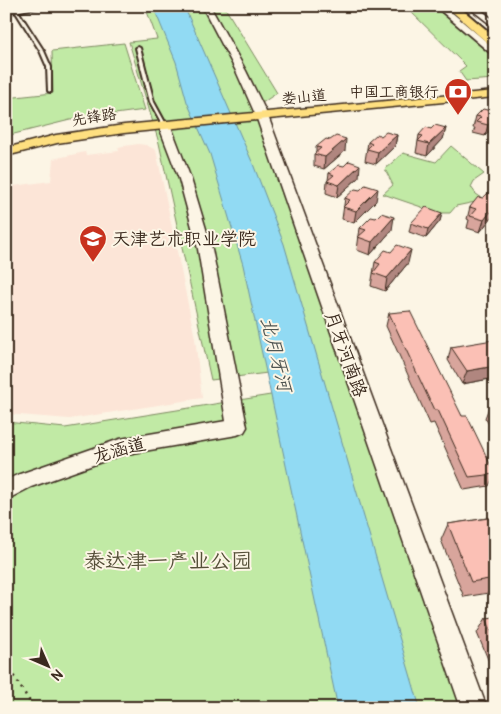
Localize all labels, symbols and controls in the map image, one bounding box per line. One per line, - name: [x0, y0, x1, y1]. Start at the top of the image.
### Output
- bank icon: 中国工商银行: [443, 77, 473, 116]
- place label: 中国工商银行: [349, 83, 439, 102]
- street label: 娄山道: [281, 86, 327, 109]
- street label: 先锋路: [70, 105, 118, 130]
- school or university icon: 天津艺术职业学院: [78, 224, 108, 263]
- place label: 天津艺术职业学院: [112, 228, 256, 251]
- street label: 月牙河南路: [319, 308, 372, 400]
- water label: 北月牙河: [255, 314, 298, 397]
- street label: 龙涵道: [90, 432, 148, 469]
- park label: 泰达津一产业公园: [84, 548, 252, 575]
- north arrow: [22, 642, 72, 692]
- text: N: [47, 665, 66, 684]

